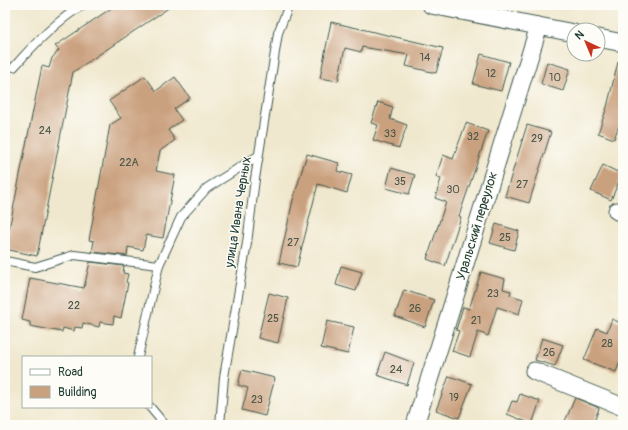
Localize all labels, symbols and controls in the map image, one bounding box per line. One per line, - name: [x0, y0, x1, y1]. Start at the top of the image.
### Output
- north arrow: [566, 22, 606, 62]
- text: N: [572, 28, 587, 42]
- house number: 14: [420, 51, 431, 64]
- house number: 12: [486, 67, 496, 80]
- house number: 10: [549, 71, 561, 84]
- house number: 24: [39, 124, 52, 137]
- house number: 33: [384, 127, 396, 140]
- house number: 32: [467, 130, 479, 143]
- house number: 29: [531, 132, 543, 145]
- street label: улица Ивана Черных: [221, 155, 255, 270]
- house number: 22А: [119, 156, 139, 169]
- street label: Уральский переулок: [453, 170, 501, 282]
- house number: 35: [394, 175, 406, 188]
- house number: 27: [516, 178, 528, 191]
- house number: 30: [446, 183, 460, 196]
- house number: 25: [499, 231, 511, 244]
- house number: 27: [287, 236, 299, 249]
- house number: 23: [487, 287, 499, 300]
- house number: 22: [68, 299, 80, 312]
- house number: 26: [409, 302, 421, 315]
- house number: 25: [267, 312, 279, 325]
- house number: 21: [471, 314, 481, 327]
- house number: 28: [601, 337, 613, 350]
- house number: 26: [543, 346, 555, 359]
- legend: [22, 356, 152, 408]
- house number: 24: [390, 363, 403, 376]
- text: Road: [58, 365, 83, 380]
- text: Building: [58, 385, 97, 400]
- house number: 19: [449, 391, 459, 404]
- house number: 23: [251, 393, 263, 406]

